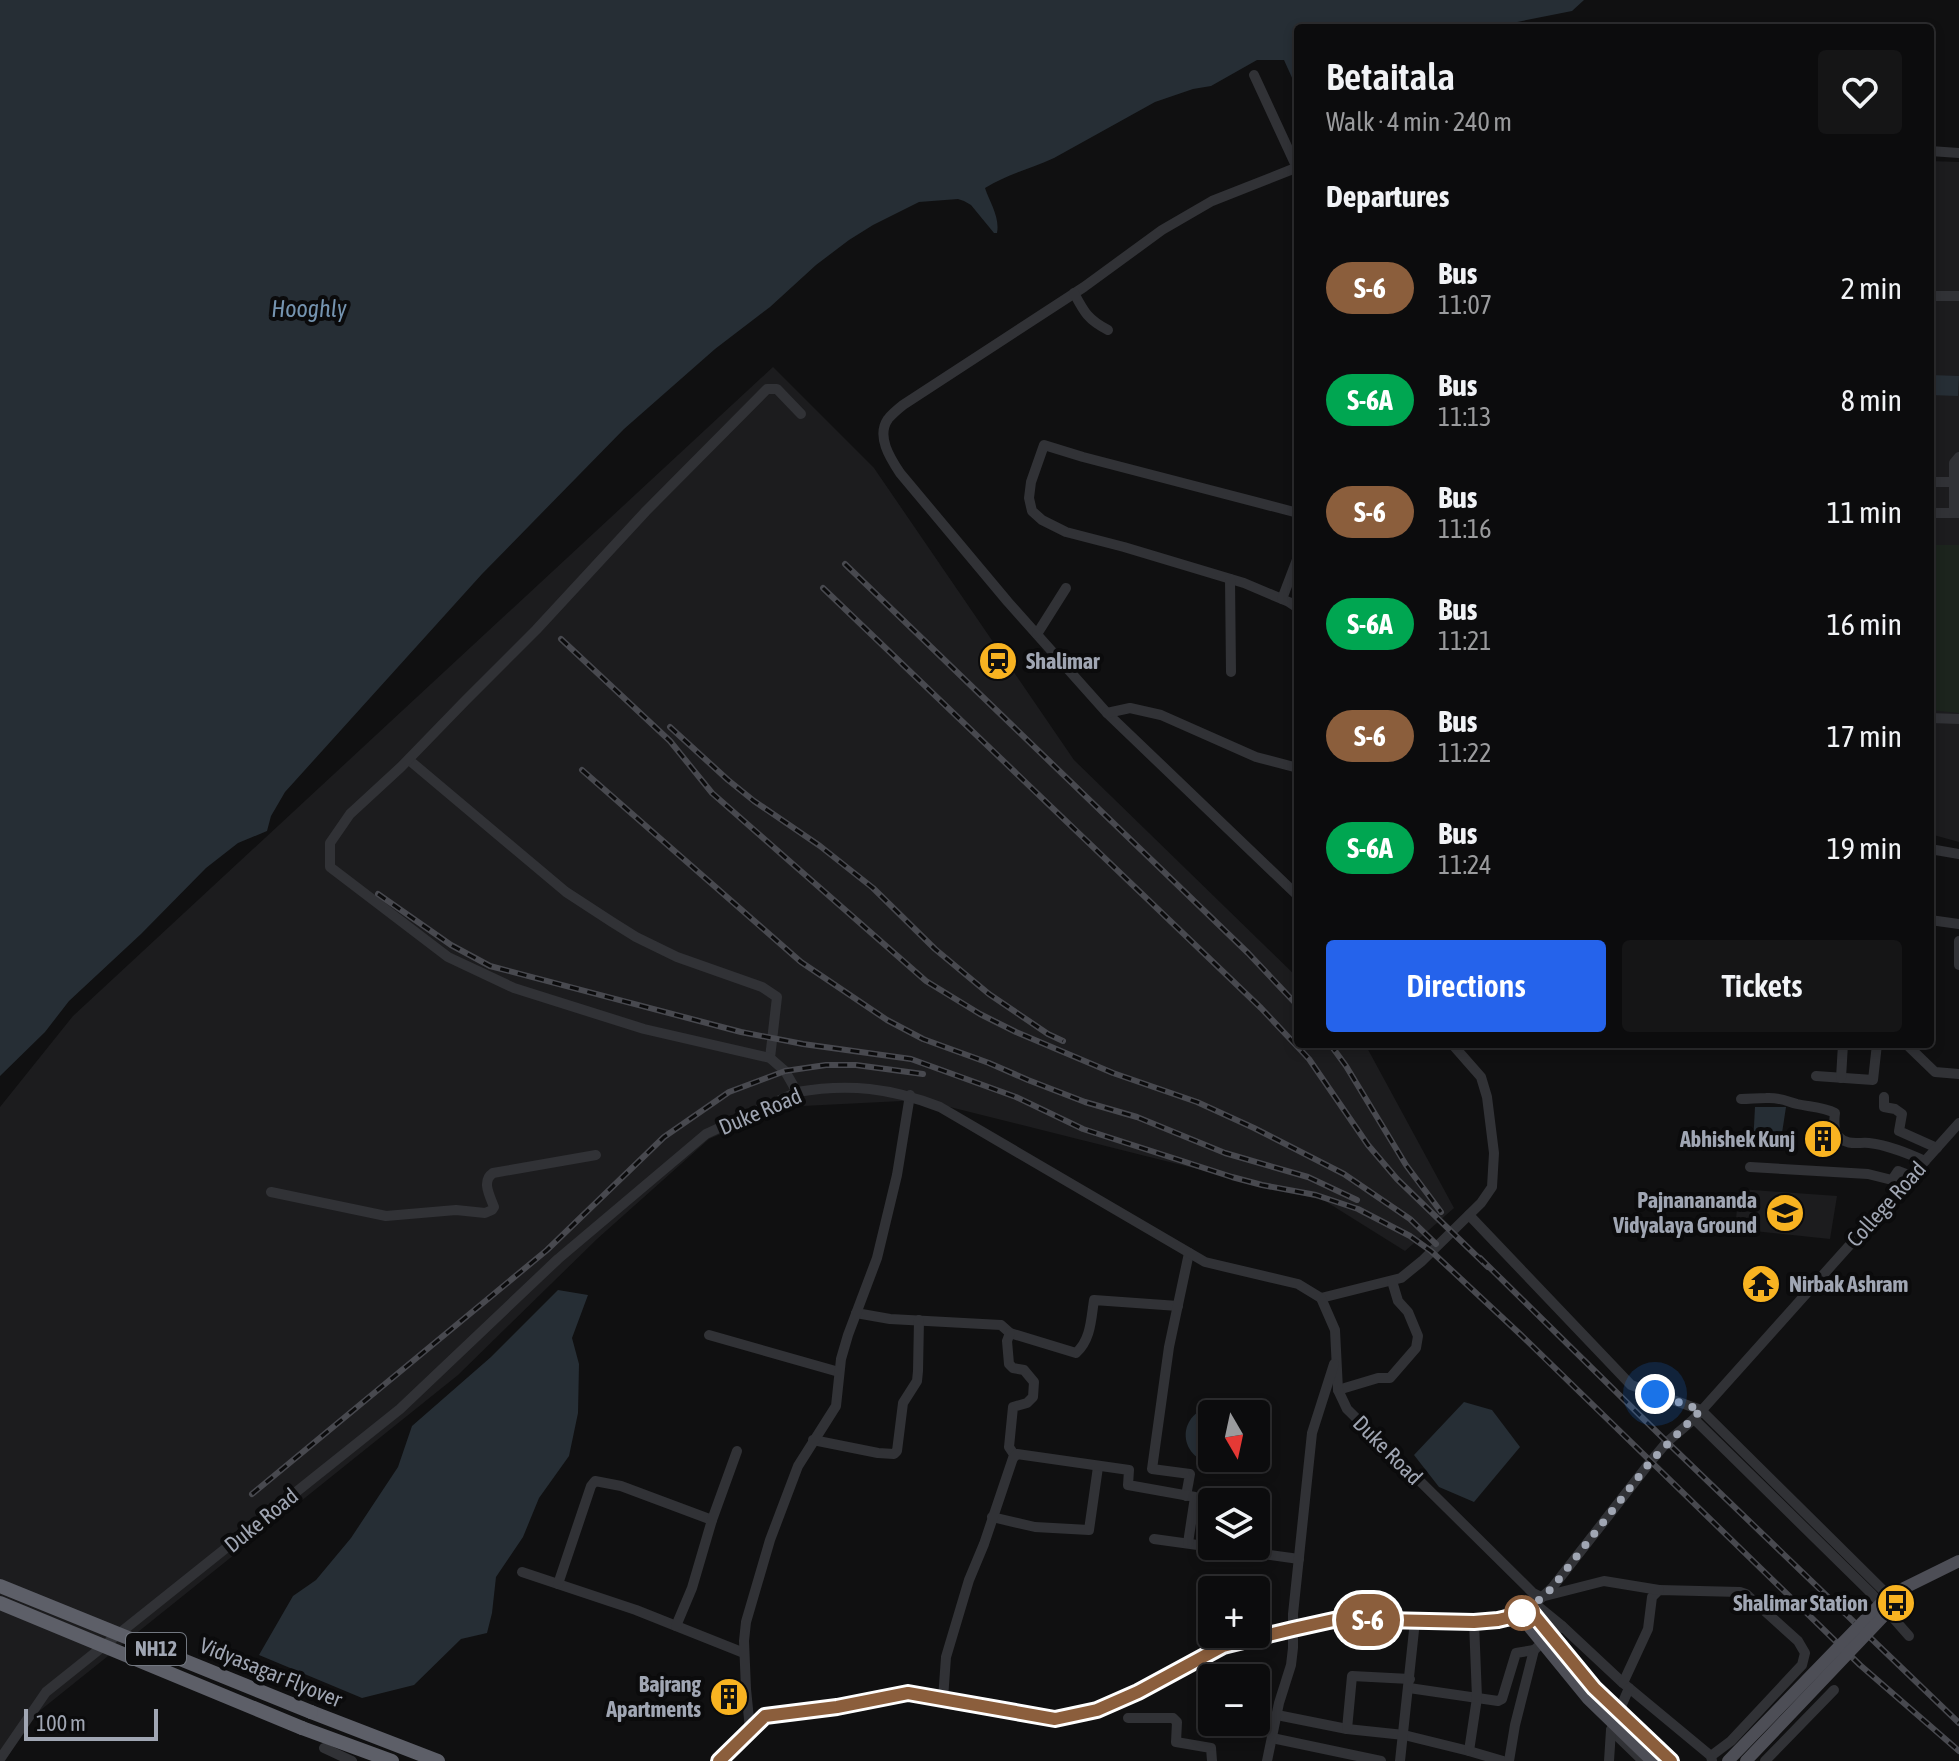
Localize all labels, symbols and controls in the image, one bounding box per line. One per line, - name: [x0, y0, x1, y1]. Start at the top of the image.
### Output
- button: heart: [1818, 50, 1902, 134]
- text: Betaitala: [1326, 55, 1455, 98]
- text: Walk · 4 min · 240 m: [1326, 107, 1512, 137]
- text: Departures: [1326, 179, 1449, 213]
- text: Bus: [1438, 256, 1477, 290]
- text: 2 min: [1841, 271, 1902, 305]
- text: S-6: [1354, 272, 1386, 304]
- text: 11:07: [1438, 290, 1492, 320]
- water label: Hooghly: [271, 295, 347, 322]
- text: Bus: [1438, 368, 1477, 402]
- text: 8 min: [1841, 383, 1902, 417]
- text: S-6A: [1347, 384, 1393, 416]
- text: 11:13: [1438, 402, 1492, 432]
- text: Bus: [1438, 480, 1477, 514]
- text: 11 min: [1827, 495, 1902, 529]
- text: S-6: [1354, 496, 1386, 528]
- text: 11:16: [1438, 514, 1492, 544]
- text: Bus: [1438, 592, 1477, 626]
- text: 16 min: [1827, 607, 1902, 641]
- text: S-6A: [1347, 608, 1393, 640]
- text: 11:21: [1438, 626, 1492, 656]
- station icon: Shalimar: [977, 640, 1019, 682]
- place label: Shalimar: [1026, 648, 1100, 674]
- text: Bus: [1438, 704, 1477, 738]
- text: 17 min: [1827, 719, 1902, 753]
- text: S-6: [1354, 720, 1386, 752]
- text: 11:22: [1438, 738, 1492, 768]
- text: Bus: [1438, 816, 1477, 850]
- text: 19 min: [1827, 831, 1902, 865]
- text: S-6A: [1347, 832, 1393, 864]
- text: 11:24: [1438, 850, 1492, 880]
- button: Directions: [1326, 940, 1606, 1032]
- button: Tickets: [1622, 940, 1902, 1032]
- street label: Duke Road: [715, 1082, 805, 1140]
- building icon: Abhishek Kunj: [1802, 1118, 1844, 1160]
- place label: Abhishek Kunj: [1679, 1126, 1795, 1152]
- street label: College Road: [1841, 1156, 1931, 1252]
- place label: Pajnanananda Vidyalaya Ground: [1612, 1187, 1757, 1238]
- school or university icon: Pajnanananda Vidyalaya Ground: [1764, 1192, 1806, 1234]
- temple icon: Nirbak Ashram: [1740, 1263, 1782, 1305]
- place label: Nirbak Ashram: [1789, 1271, 1908, 1297]
- your location: [1635, 1374, 1675, 1414]
- north arrow: [1198, 1400, 1270, 1472]
- map controls: [1198, 1400, 1270, 1736]
- street label: Duke Road: [1348, 1410, 1428, 1490]
- street label: Duke Road: [219, 1482, 303, 1558]
- button: layers: [1198, 1488, 1270, 1560]
- button: +: [1198, 1576, 1270, 1648]
- bus stop icon: Shalimar Station: [1875, 1582, 1917, 1624]
- place label: Shalimar Station: [1733, 1590, 1868, 1616]
- line badge: S-6: [1322, 1594, 1414, 1646]
- unlabelled marker: [1505, 1596, 1539, 1630]
- text: S-6: [1352, 1604, 1384, 1636]
- street label: Vidyasagar Flyover: [196, 1632, 346, 1712]
- road number: NH12: [126, 1633, 186, 1665]
- button: −: [1198, 1664, 1270, 1736]
- place label: Bajrang Apartments: [605, 1671, 702, 1722]
- building icon: Bajrang Apartments: [708, 1676, 750, 1718]
- scale bar: [24, 1705, 158, 1741]
- text: 100 m: [36, 1710, 86, 1736]

